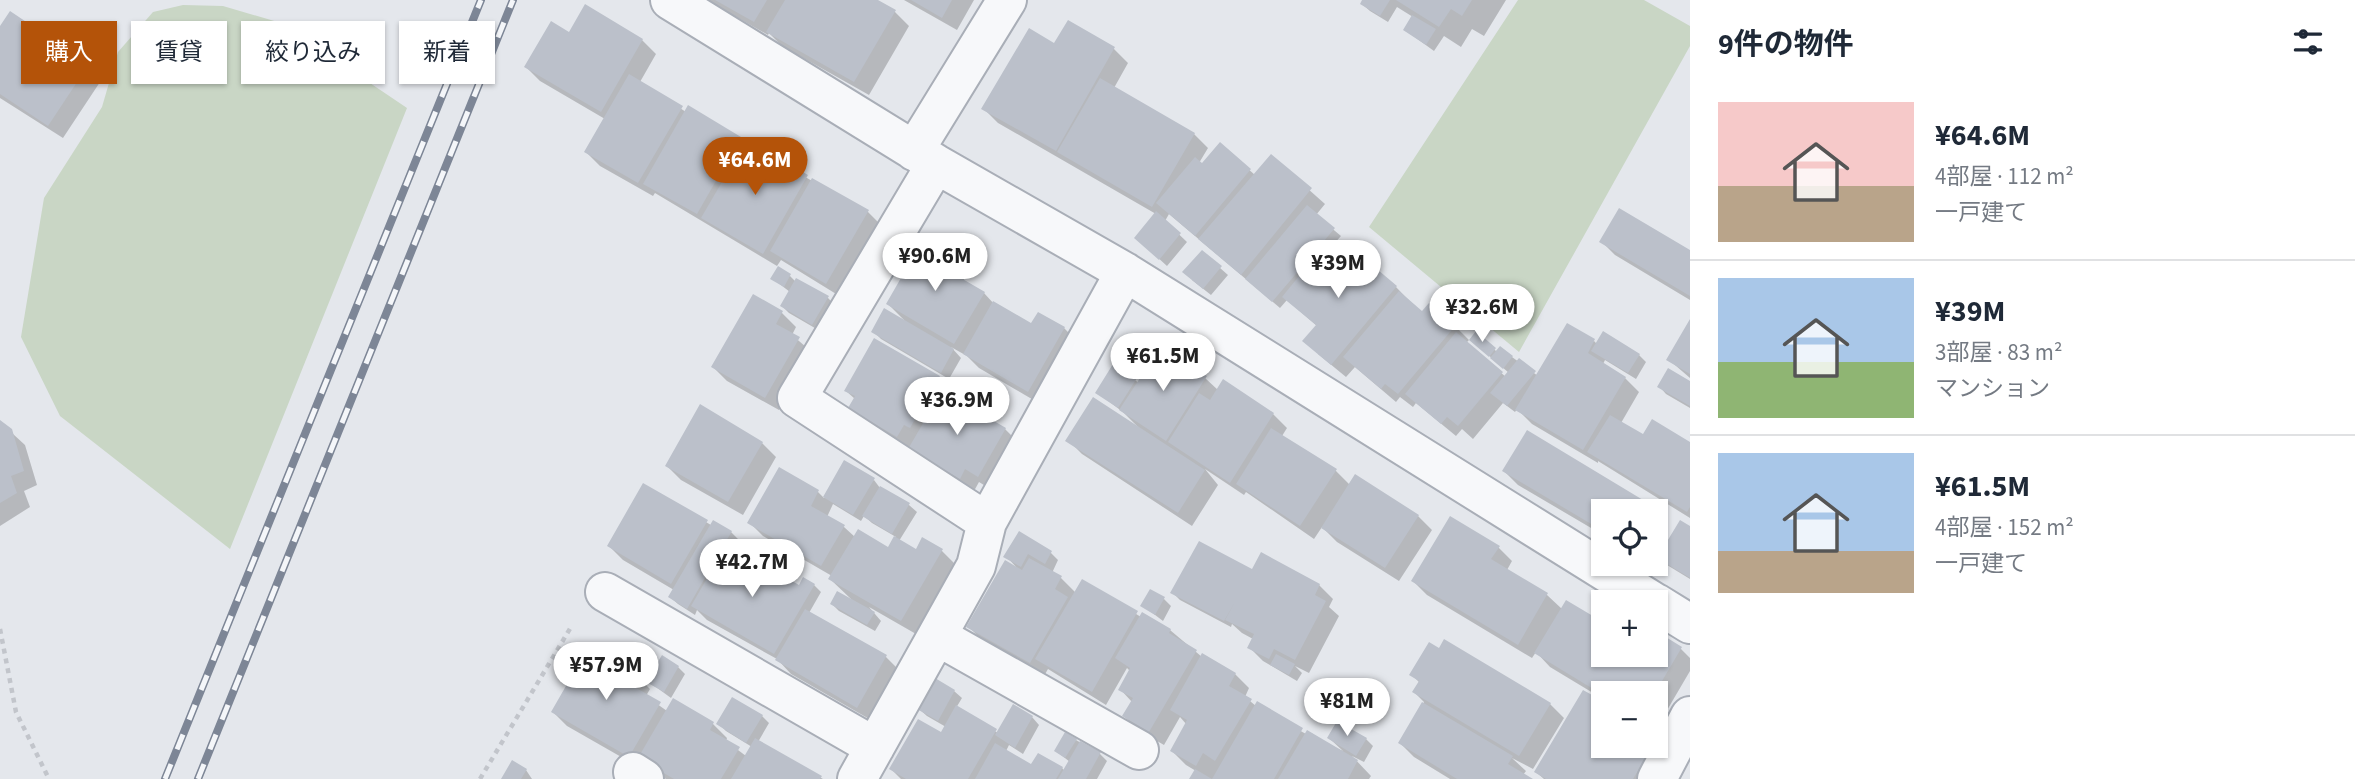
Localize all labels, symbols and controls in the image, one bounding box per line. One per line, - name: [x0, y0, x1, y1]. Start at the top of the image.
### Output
- chip: 購入: [21, 21, 117, 84]
- chip: 賃貸: [131, 21, 227, 84]
- chip: 絞り込み: [241, 21, 385, 84]
- chip: 新着: [399, 21, 495, 84]
- text: 9件の物件: [1718, 23, 1854, 66]
- icon: filters: [2289, 23, 2327, 61]
- text: ¥64.6M: [1935, 114, 2030, 157]
- icon: home: [1774, 130, 1858, 214]
- pin: ¥64.6M: [698, 138, 812, 197]
- text: ¥64.6M: [718, 143, 792, 176]
- text: 4部屋 · 112 m²: [1935, 160, 2074, 193]
- text: 一戸建て: [1935, 196, 2027, 229]
- pin: ¥90.6M: [878, 233, 992, 293]
- text: ¥90.6M: [898, 239, 972, 272]
- pin: ¥39M: [1297, 240, 1379, 300]
- text: ¥39M: [1311, 246, 1365, 279]
- pin: ¥32.6M: [1425, 284, 1539, 344]
- text: ¥32.6M: [1445, 290, 1519, 323]
- text: ¥39M: [1935, 290, 2005, 333]
- icon: home: [1774, 306, 1858, 390]
- pin: ¥61.5M: [1106, 334, 1220, 393]
- text: 3部屋 · 83 m²: [1935, 336, 2062, 369]
- text: ¥61.5M: [1126, 339, 1200, 372]
- text: マンション: [1935, 372, 2050, 405]
- pin: ¥36.9M: [900, 378, 1014, 437]
- text: ¥36.9M: [920, 383, 994, 416]
- text: ¥61.5M: [1935, 465, 2030, 508]
- icon: home: [1774, 481, 1858, 565]
- map controls: [1591, 499, 1668, 758]
- button: locate: [1591, 499, 1668, 576]
- text: 4部屋 · 152 m²: [1935, 511, 2074, 544]
- pin: ¥42.7M: [695, 540, 809, 599]
- text: ¥42.7M: [715, 545, 789, 578]
- text: 一戸建て: [1935, 547, 2027, 580]
- button: +: [1591, 590, 1668, 667]
- pin: ¥57.9M: [549, 642, 663, 702]
- text: ¥57.9M: [569, 648, 643, 681]
- pin: ¥81M: [1306, 678, 1388, 738]
- button: −: [1591, 681, 1668, 758]
- text: ¥81M: [1320, 684, 1374, 717]

